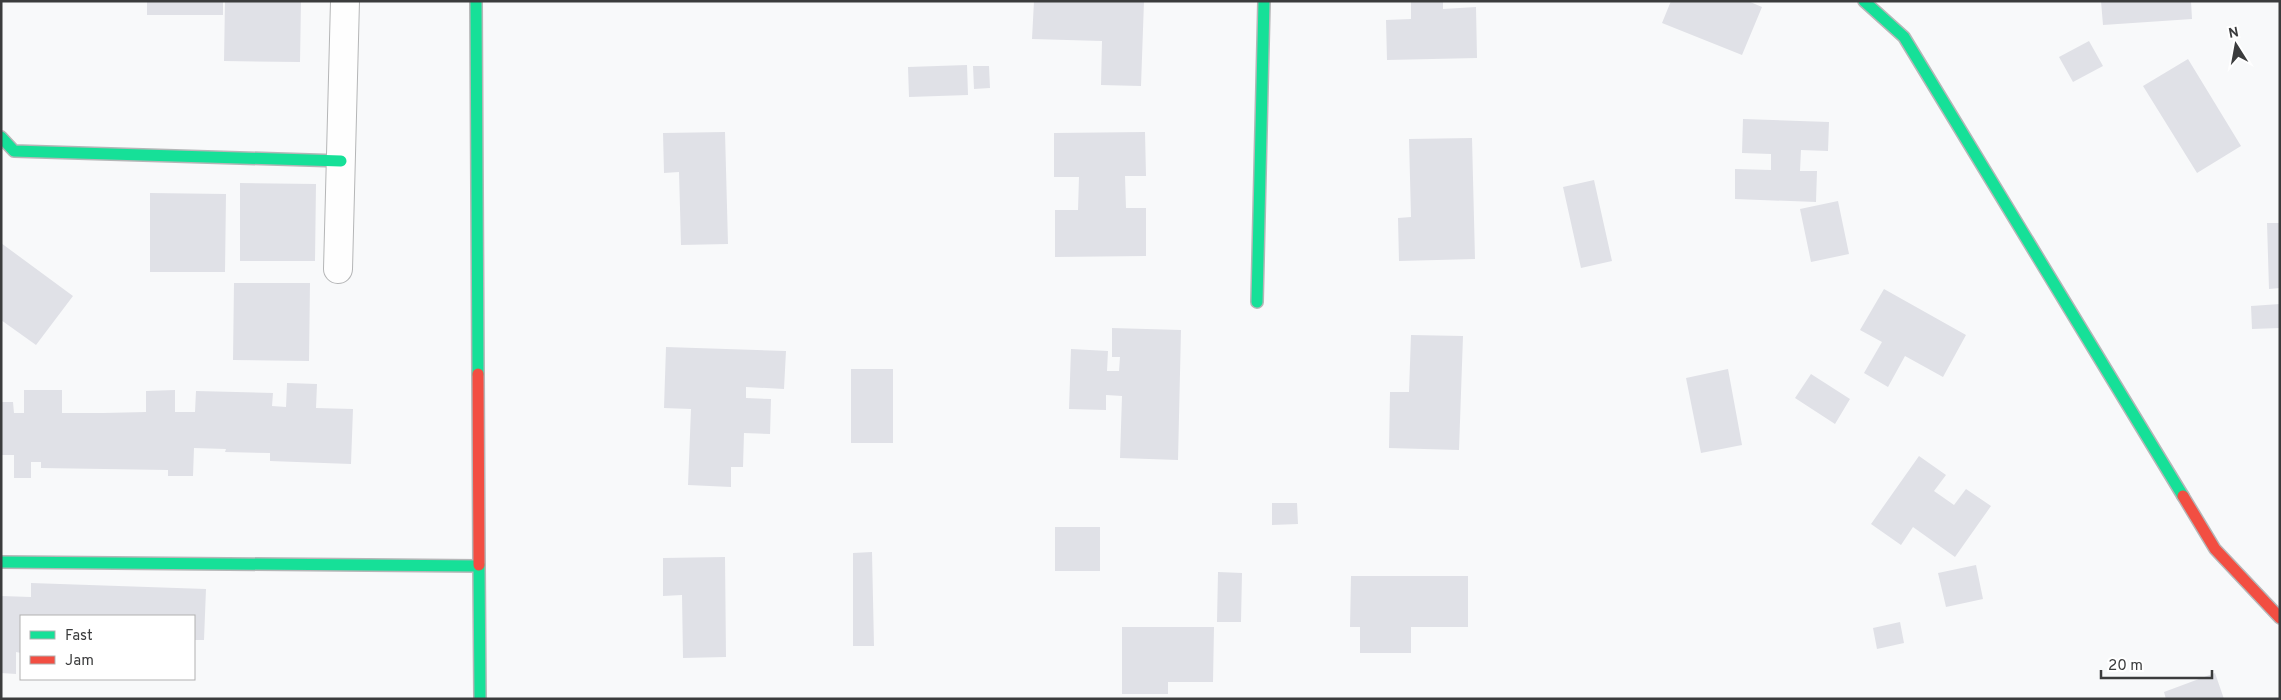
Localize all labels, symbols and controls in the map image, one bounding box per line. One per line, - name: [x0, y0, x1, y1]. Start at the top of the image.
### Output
- north arrow: [2211, 20, 2261, 70]
- text: N: [2227, 24, 2240, 43]
- legend: [20, 615, 195, 680]
- text: Fast: [65, 627, 93, 646]
- scale bar: [2101, 648, 2212, 680]
- text: Jam: [65, 652, 94, 671]
- text: 20 m: [2108, 657, 2143, 676]

